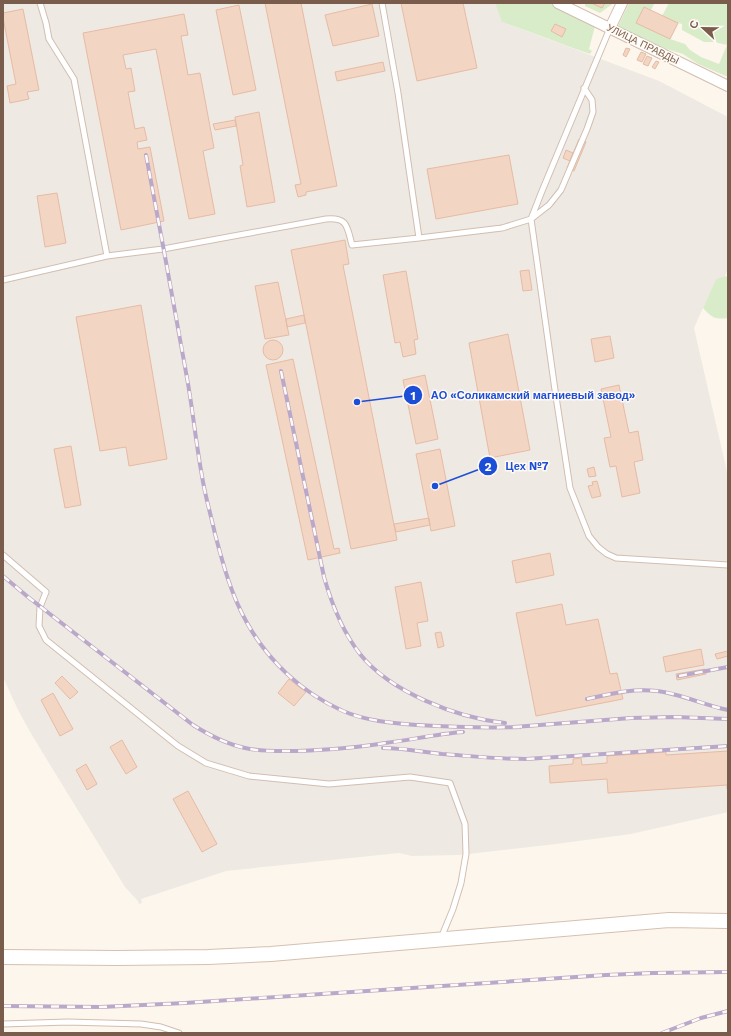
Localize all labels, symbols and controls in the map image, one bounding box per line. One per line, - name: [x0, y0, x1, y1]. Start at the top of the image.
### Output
- north arrow: [683, 8, 723, 48]
- text: С: [687, 18, 702, 31]
- street label: УЛИЦА ПРАВДЫ: [605, 22, 681, 66]
- callout: АО «Соликамский магниевый завод»: [403, 384, 643, 407]
- text: 1: [410, 389, 416, 403]
- text: АО «Соликамский магниевый завод»: [431, 389, 636, 402]
- callout: Цех №7: [478, 455, 557, 478]
- text: 2: [484, 460, 492, 474]
- text: Цех №7: [506, 460, 549, 473]

